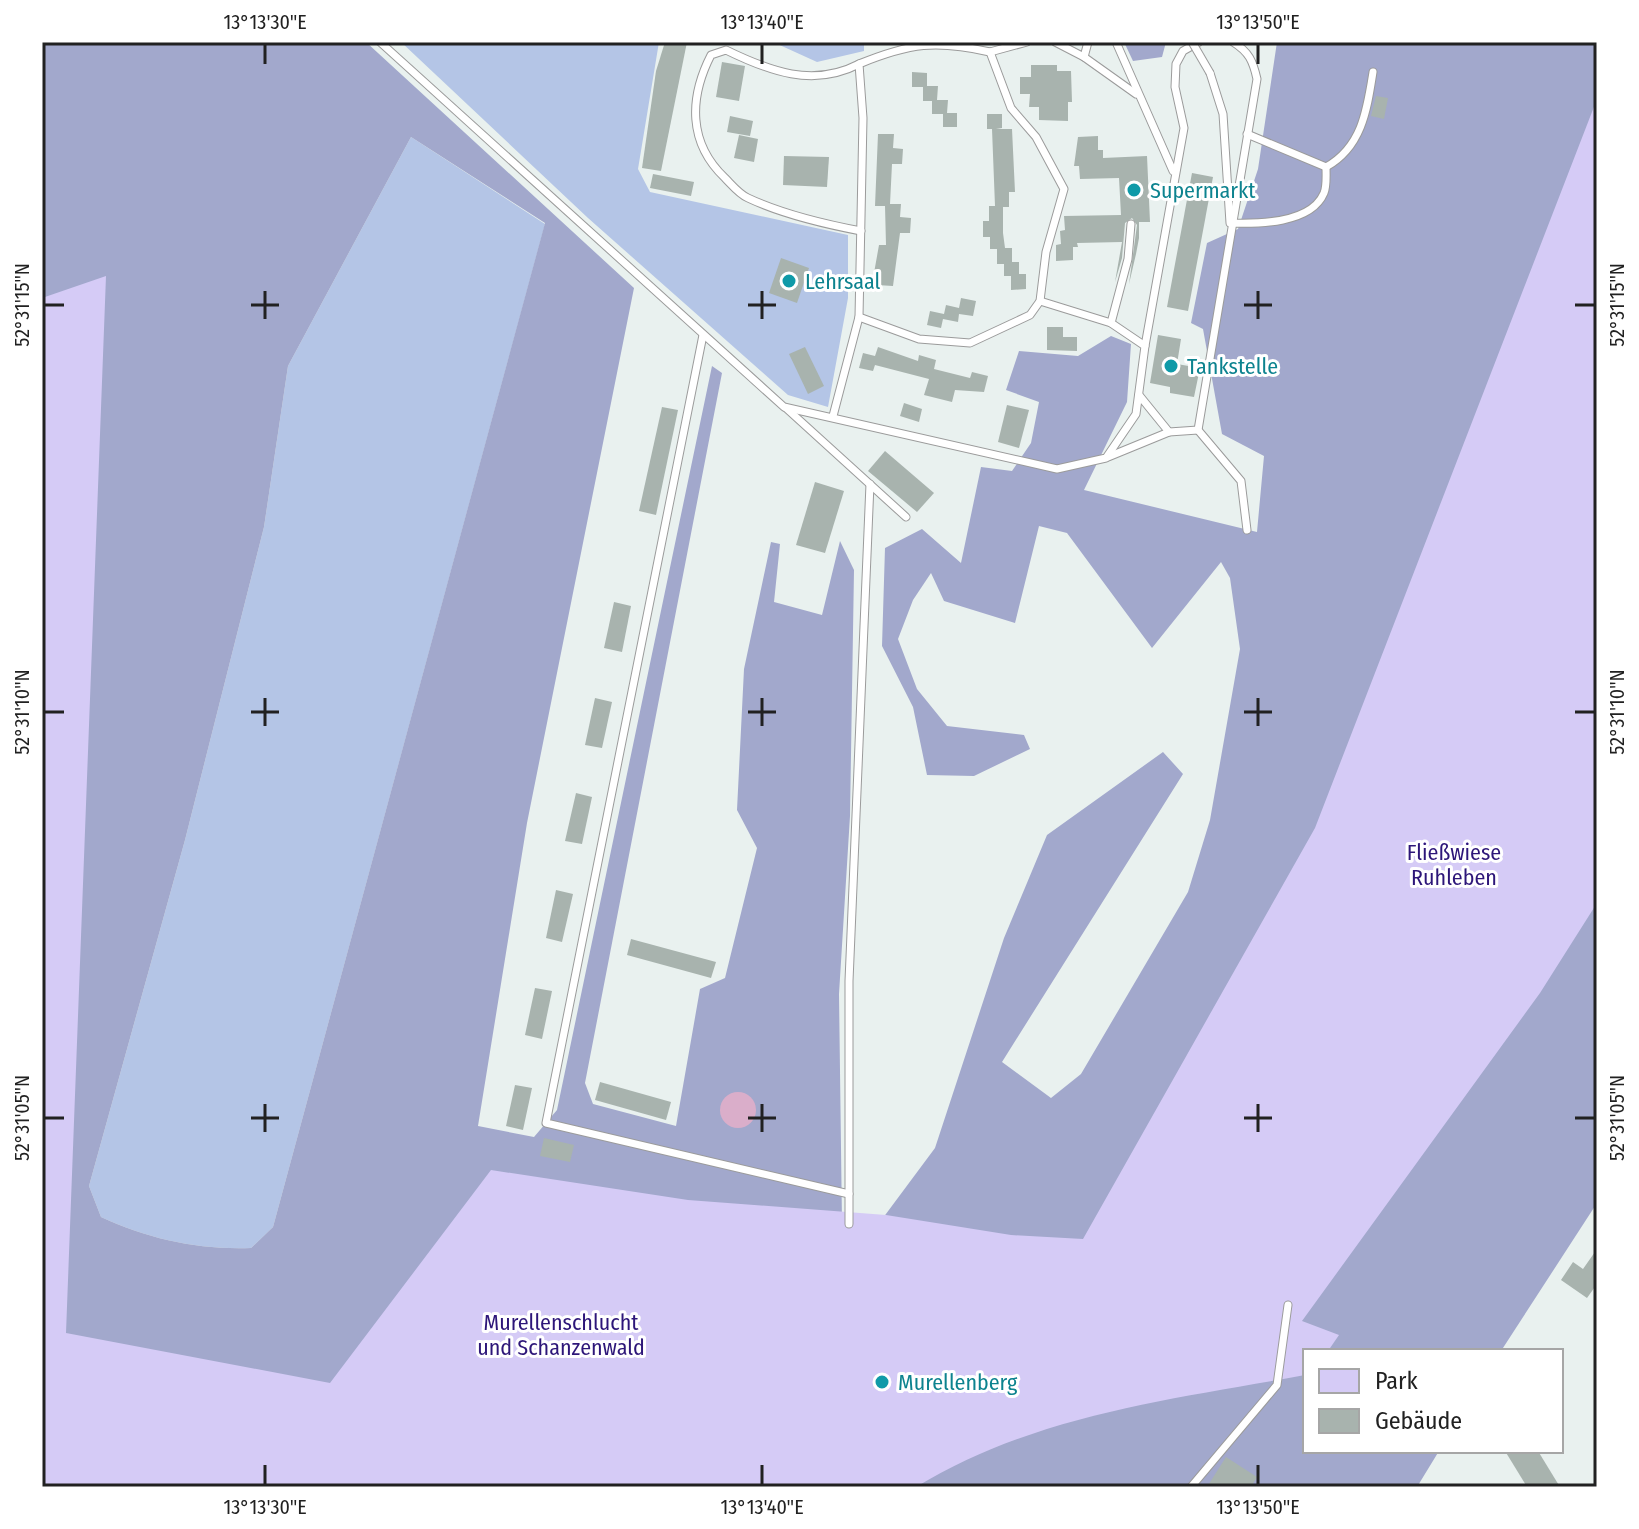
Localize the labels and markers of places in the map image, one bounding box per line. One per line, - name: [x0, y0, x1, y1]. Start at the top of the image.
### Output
- place label: Supermarkt: [1150, 177, 1256, 204]
- marker: Supermarkt: [1125, 181, 1143, 199]
- place label: Lehrsaal: [805, 268, 881, 295]
- marker: Lehrsaal: [780, 272, 798, 290]
- place label: Tankstelle: [1187, 353, 1278, 380]
- marker: Tankstelle: [1162, 357, 1180, 375]
- place label: Murellenberg: [898, 1369, 1018, 1396]
- marker: Murellenberg: [873, 1373, 891, 1391]

